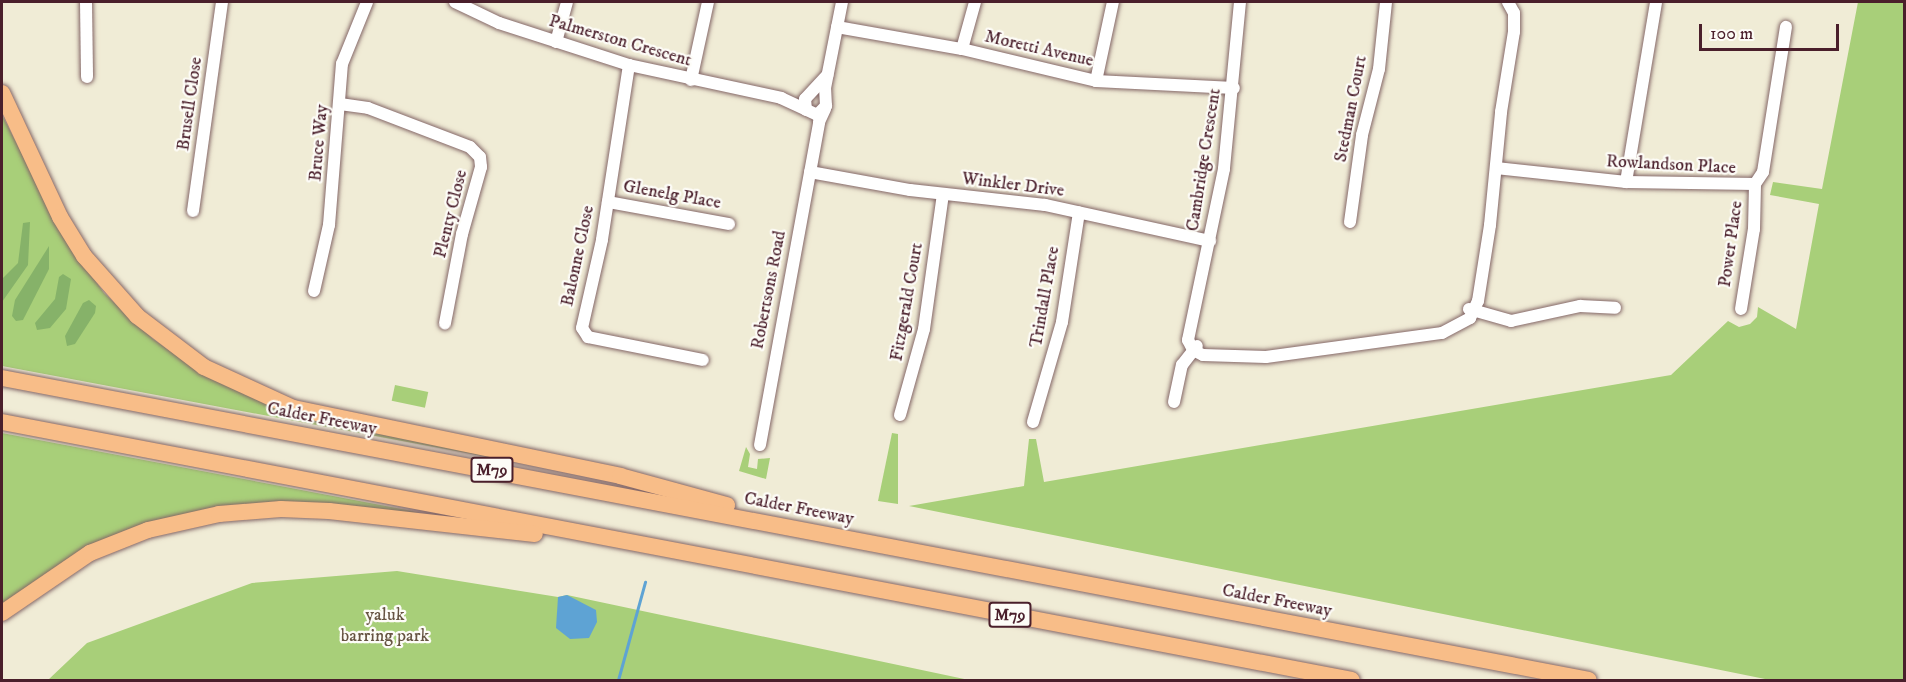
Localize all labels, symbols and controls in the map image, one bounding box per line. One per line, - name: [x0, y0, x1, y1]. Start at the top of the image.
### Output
- street label: Palmerston Crescent: [546, 10, 694, 72]
- scale bar: [1702, 12, 1842, 50]
- text: 100 m: [1710, 23, 1753, 45]
- street label: Moretti Avenue: [983, 26, 1095, 72]
- street label: Stedman Court: [1330, 54, 1372, 164]
- street label: Brusell Close: [173, 56, 207, 152]
- street label: Cambridge Crescent: [1182, 87, 1226, 233]
- street label: Bruce Way: [305, 104, 333, 182]
- street label: Rowlandson Place: [1606, 151, 1736, 179]
- street label: Plenty Close: [430, 168, 472, 260]
- street label: Winkler Drive: [961, 168, 1065, 202]
- street label: Glenelg Place: [621, 176, 723, 214]
- street label: Power Place: [1714, 199, 1748, 289]
- street label: Balonne Close: [557, 204, 599, 308]
- street label: Robertsons Road: [747, 229, 791, 351]
- street label: Fitzgerald Court: [886, 241, 928, 363]
- street label: Trindall Place: [1025, 245, 1065, 349]
- street label: Calder Freeway: [265, 398, 379, 440]
- road number: M79: [470, 457, 514, 483]
- street label: Calder Freeway: [742, 488, 856, 530]
- street label: Calder Freeway: [1220, 580, 1334, 622]
- road number: M79: [988, 602, 1032, 628]
- park label: yaluk barring park: [341, 605, 429, 648]

